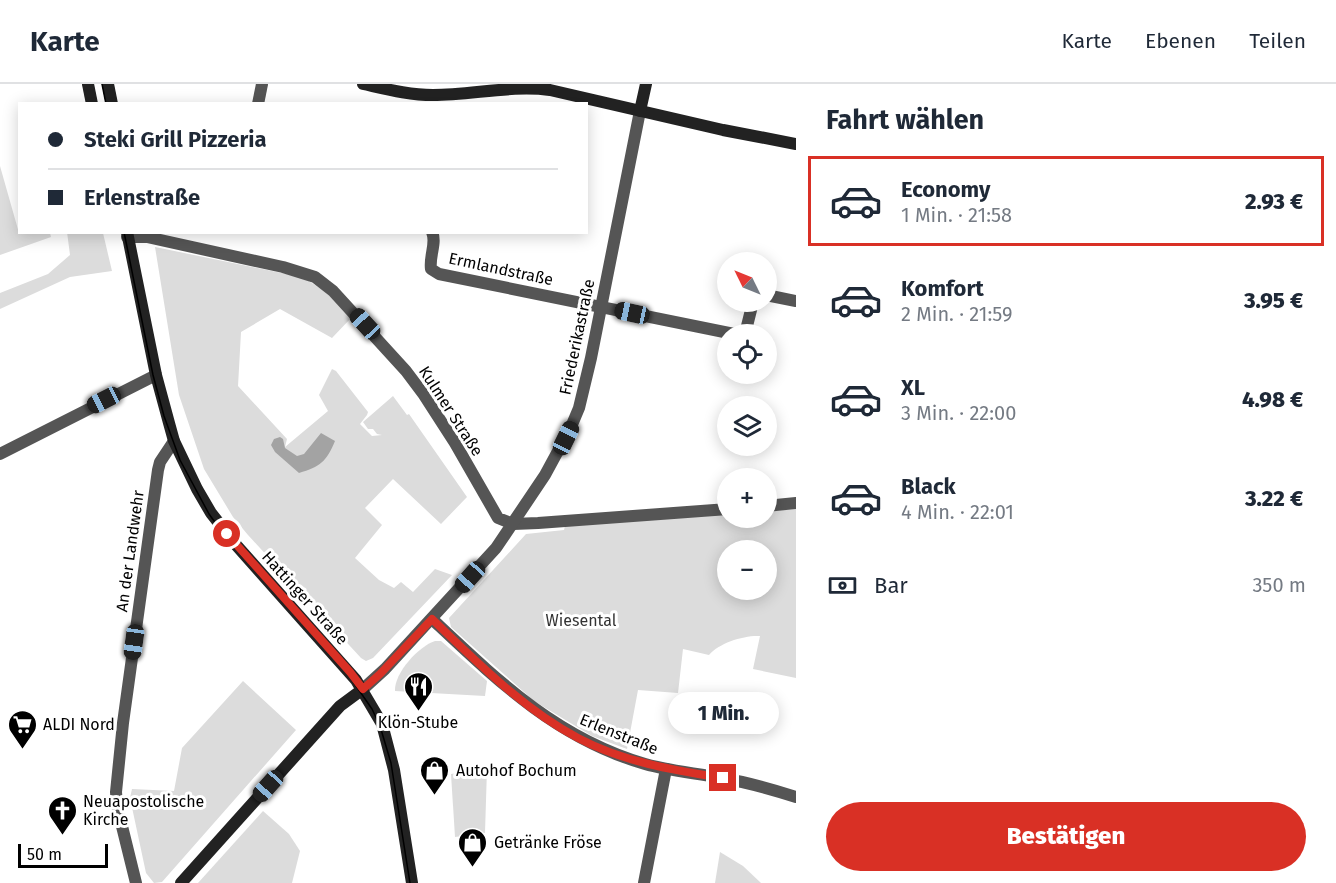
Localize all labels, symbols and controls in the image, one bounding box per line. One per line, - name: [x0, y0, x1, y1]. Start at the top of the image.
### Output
- text: Karte: [30, 25, 100, 58]
- text: Karte: [1061, 28, 1112, 54]
- text: Ebenen: [1145, 28, 1216, 54]
- text: Teilen: [1249, 28, 1306, 54]
- text: Fahrt wählen: [826, 104, 984, 136]
- text: Steki Grill Pizzeria: [84, 126, 267, 153]
- icon: car: [829, 174, 883, 228]
- text: Economy: [901, 176, 990, 203]
- text: Erlenstraße: [84, 184, 200, 211]
- text: 2.93 €: [1245, 188, 1303, 215]
- text: 1 Min. · 21:58: [901, 203, 1012, 227]
- street label: Ermlandstraße: [447, 249, 555, 289]
- north arrow: [717, 252, 777, 312]
- map controls: [717, 252, 777, 600]
- icon: car: [829, 273, 883, 327]
- text: Komfort: [901, 275, 984, 302]
- street label: Friederikastraße: [555, 277, 599, 397]
- text: 3.95 €: [1244, 287, 1303, 314]
- car: [613, 300, 651, 326]
- text: 2 Min. · 21:59: [901, 302, 1012, 326]
- car: [346, 305, 384, 343]
- button: locate: [717, 324, 777, 384]
- street label: Kulmer Straße: [415, 363, 487, 459]
- icon: car: [829, 372, 883, 426]
- text: XL: [901, 374, 925, 401]
- car: [84, 384, 124, 416]
- text: 4.98 €: [1242, 386, 1303, 413]
- button: layers: [717, 396, 777, 456]
- text: 3 Min. · 22:00: [901, 401, 1016, 425]
- car: [550, 418, 582, 458]
- button: +: [717, 468, 777, 528]
- icon: car: [829, 471, 883, 525]
- text: Black: [901, 473, 956, 500]
- text: 3.22 €: [1245, 485, 1303, 512]
- street label: An der Landwehr: [112, 488, 148, 613]
- text: 4 Min. · 22:01: [901, 500, 1014, 524]
- route start: [213, 520, 240, 547]
- button: −: [717, 540, 777, 600]
- street label: Hattinger Straße: [258, 547, 352, 649]
- car: [451, 558, 489, 596]
- icon: cash: [826, 569, 859, 602]
- text: Bar: [874, 572, 908, 599]
- text: 350 m: [1252, 573, 1306, 597]
- park label: Wiesental: [546, 611, 617, 630]
- car: [123, 623, 145, 661]
- restaurant icon: Klön-Stube: [402, 670, 434, 712]
- callout: 1 Min.: [668, 691, 778, 733]
- text: 1 Min.: [698, 701, 749, 725]
- supermarket icon: ALDI Nord: [6, 708, 38, 750]
- street label: Erlenstraße: [577, 710, 661, 758]
- place label: Klön-Stube: [378, 713, 458, 732]
- place label: ALDI Nord: [43, 715, 115, 734]
- shop icon: Autohof Bochum: [419, 754, 451, 796]
- place label: Autohof Bochum: [456, 761, 577, 780]
- route end: [709, 764, 736, 791]
- car: [249, 767, 287, 805]
- place label: Neuapostolische Kirche: [83, 792, 204, 829]
- church icon: Neuapostolische Kirche: [46, 794, 78, 836]
- button: Bestätigen: [826, 802, 1306, 871]
- shop icon: Getränke Fröse: [457, 826, 489, 868]
- place label: Getränke Fröse: [494, 833, 602, 852]
- scale bar: [18, 841, 108, 868]
- text: 50 m: [27, 845, 62, 864]

